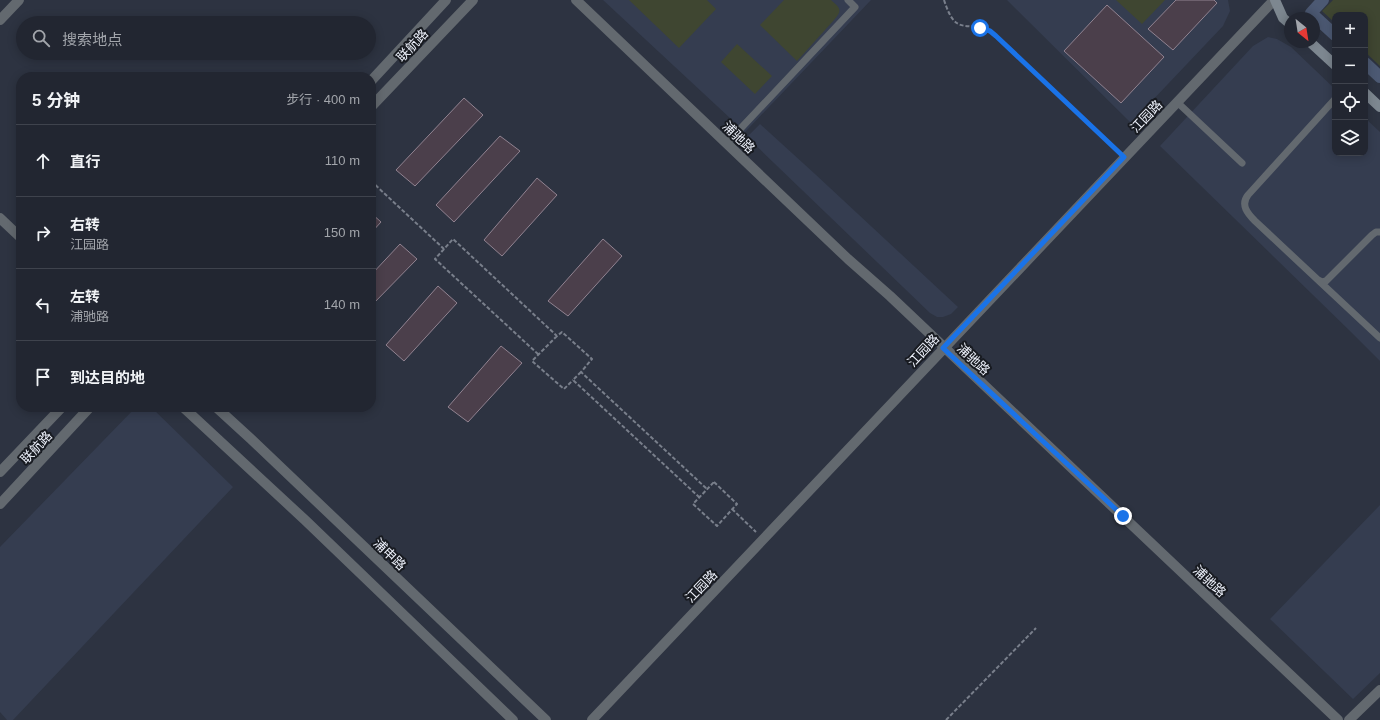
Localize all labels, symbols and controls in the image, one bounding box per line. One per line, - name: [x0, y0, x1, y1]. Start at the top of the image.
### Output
- north arrow: [1284, 12, 1320, 48]
- map controls: [1332, 12, 1368, 156]
- button: +: [1332, 12, 1368, 48]
- search box: [16, 16, 376, 60]
- route start: [971, 19, 989, 37]
- street label: 联航路: [394, 26, 431, 65]
- icon: search: [30, 27, 52, 49]
- text: 搜索地点: [62, 31, 122, 48]
- button: −: [1332, 48, 1368, 84]
- button: locate: [1332, 84, 1368, 120]
- text: 5 分钟: [32, 91, 80, 110]
- text: 步行 · 400 m: [286, 92, 360, 107]
- street label: 江园路: [1127, 97, 1165, 136]
- street label: 浦驰路: [719, 118, 758, 156]
- button: layers: [1332, 120, 1368, 156]
- icon: ahead: [32, 150, 54, 172]
- text: 直行: [70, 153, 100, 170]
- text: 110 m: [325, 153, 360, 168]
- text: 右转: [70, 216, 100, 233]
- icon: right: [32, 222, 54, 244]
- text: 150 m: [324, 225, 360, 240]
- text: 江园路: [70, 237, 109, 252]
- text: 左转: [70, 288, 100, 305]
- icon: left: [32, 294, 54, 316]
- text: 140 m: [324, 297, 360, 312]
- text: 浦驰路: [70, 309, 109, 324]
- street label: 江园路: [905, 331, 942, 370]
- street label: 浦驰路: [954, 341, 993, 378]
- icon: arrive: [32, 366, 54, 388]
- text: 到达目的地: [70, 369, 145, 386]
- street label: 联航路: [18, 428, 55, 467]
- route end: [1114, 507, 1132, 525]
- street label: 浦申路: [370, 535, 409, 573]
- street label: 浦驰路: [1190, 563, 1229, 600]
- street label: 江园路: [682, 567, 720, 606]

